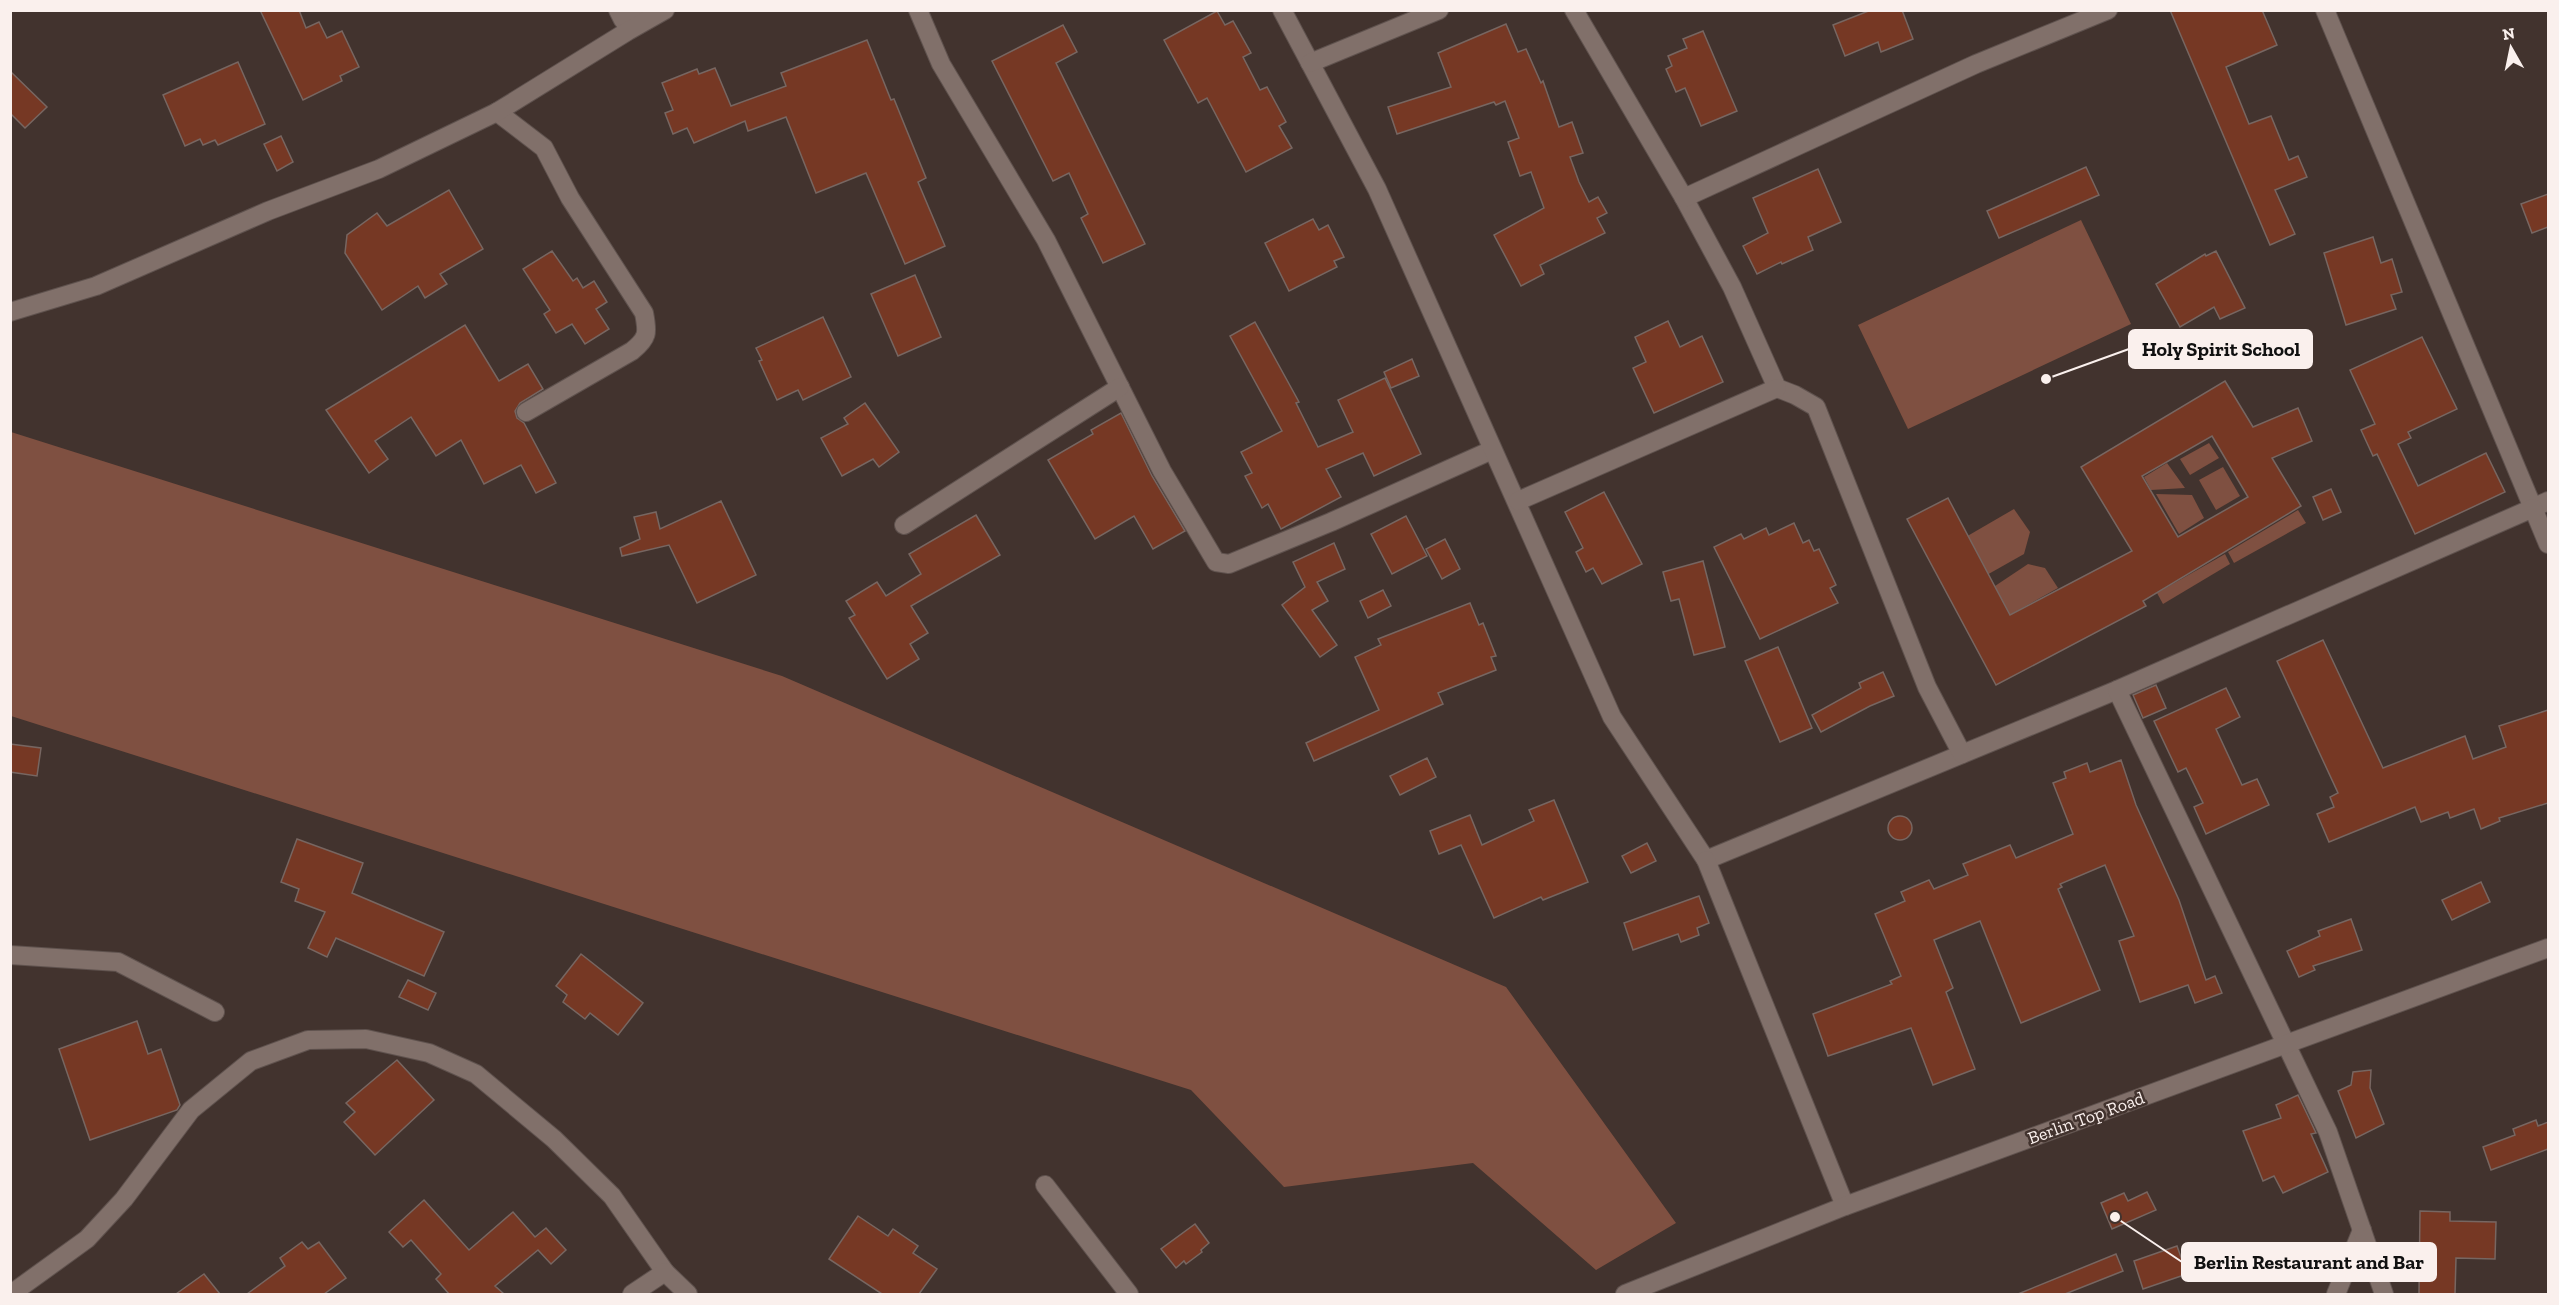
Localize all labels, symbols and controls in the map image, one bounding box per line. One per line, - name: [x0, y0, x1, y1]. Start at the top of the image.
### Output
- north arrow: [2481, 18, 2541, 78]
- text: N: [2501, 23, 2516, 44]
- callout: Holy Spirit School: [2129, 330, 2312, 368]
- text: Holy Spirit School: [2142, 337, 2301, 361]
- street label: Berlin Top Road: [2025, 1087, 2147, 1149]
- callout: Berlin Restaurant and Bar: [2182, 1243, 2436, 1281]
- text: Berlin Restaurant and Bar: [2194, 1250, 2424, 1274]

